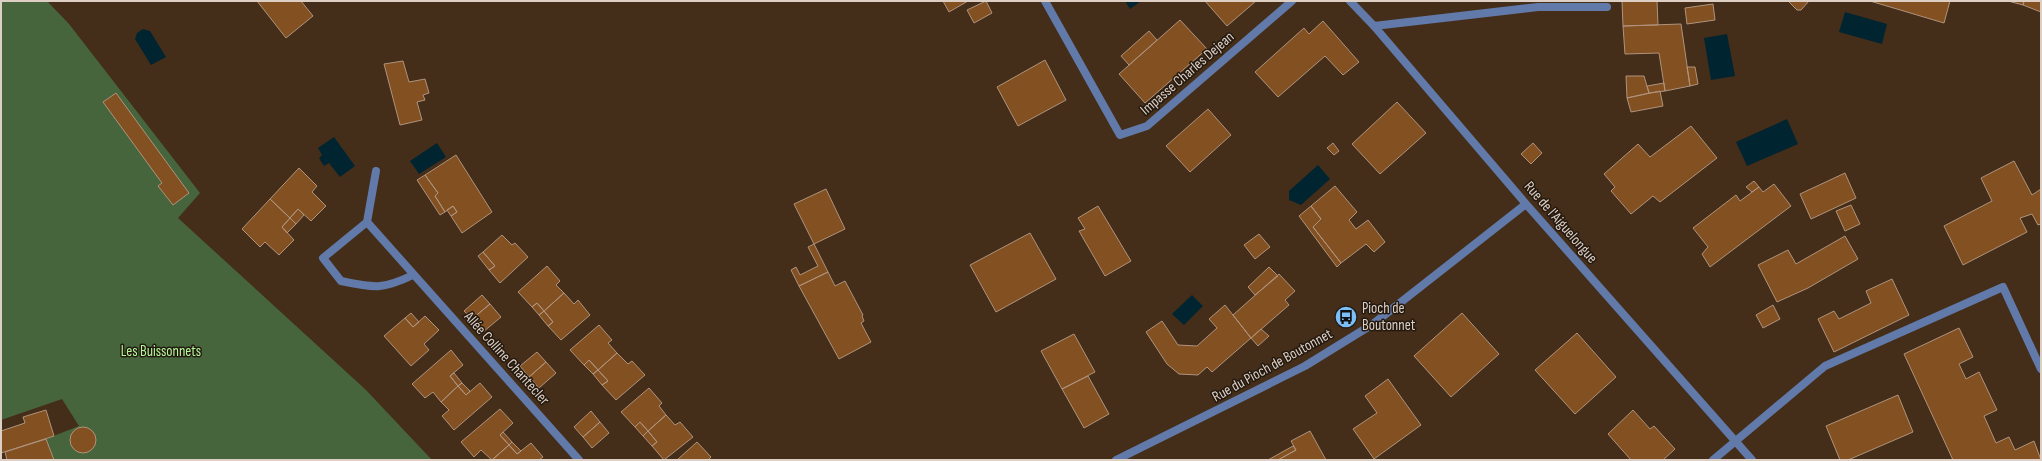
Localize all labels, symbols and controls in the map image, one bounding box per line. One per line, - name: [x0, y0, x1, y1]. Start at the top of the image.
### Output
- street label: Impasse Charles Dejean: [1136, 27, 1238, 119]
- street label: Rue de l'Aiguelongue: [1520, 177, 1601, 267]
- place label: Pioch de Boutonnet: [1362, 299, 1416, 335]
- bus stop icon: Pioch de Boutonnet: [1333, 304, 1359, 330]
- street label: Allée Colline Chantecler: [459, 307, 554, 409]
- street label: Rue du Pioch de Boutonnet: [1209, 324, 1336, 406]
- park label: Les Buissonnets: [121, 342, 201, 361]

